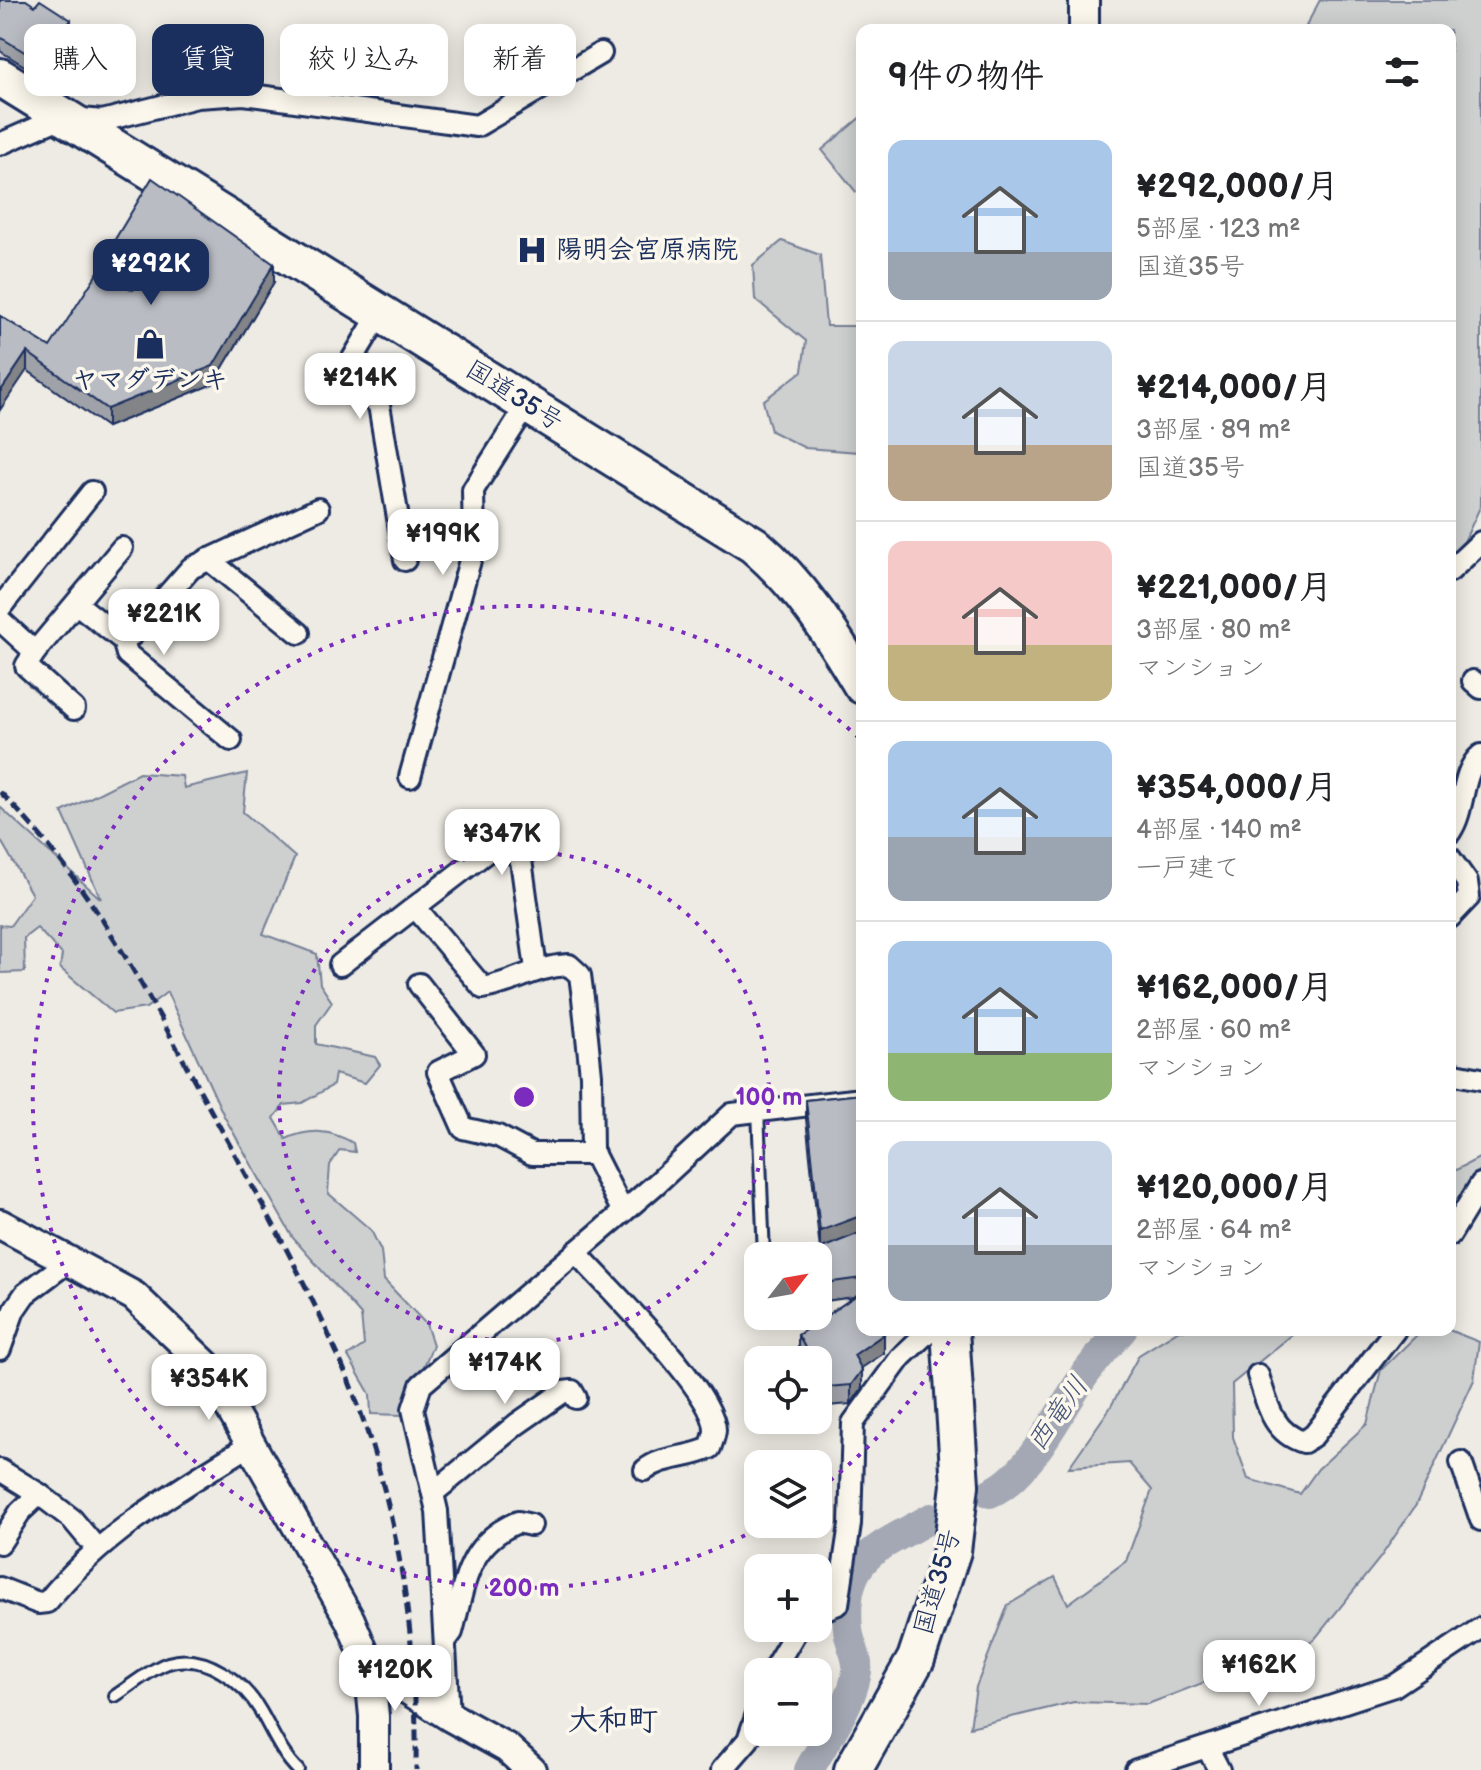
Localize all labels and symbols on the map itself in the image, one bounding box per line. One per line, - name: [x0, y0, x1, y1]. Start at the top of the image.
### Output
- hospital icon: 陽明会宮原病院: [515, 233, 549, 267]
- place label: 陽明会宮原病院: [556, 235, 738, 266]
- pin: ¥292K: [95, 239, 207, 307]
- shop icon: ヤマダデンキ: [133, 327, 167, 361]
- pin: ¥214K: [304, 353, 416, 421]
- street label: 国道35号: [460, 354, 568, 438]
- place label: ヤマダデンキ: [72, 365, 228, 396]
- pin: ¥199K: [387, 509, 499, 577]
- pin: ¥221K: [108, 589, 220, 657]
- pin: ¥347K: [446, 809, 558, 877]
- centre of rings: [510, 1083, 538, 1111]
- text: 100 m: [736, 1083, 802, 1112]
- north arrow: [744, 1242, 832, 1330]
- pin: ¥174K: [449, 1338, 561, 1406]
- pin: ¥354K: [153, 1354, 265, 1422]
- water label: 西竜川: [1020, 1370, 1096, 1458]
- street label: 国道35号: [908, 1525, 968, 1639]
- text: 200 m: [489, 1574, 559, 1603]
- pin: ¥162K: [1203, 1640, 1315, 1708]
- pin: ¥120K: [339, 1645, 451, 1713]
- district label: 大和町: [568, 1703, 658, 1739]

